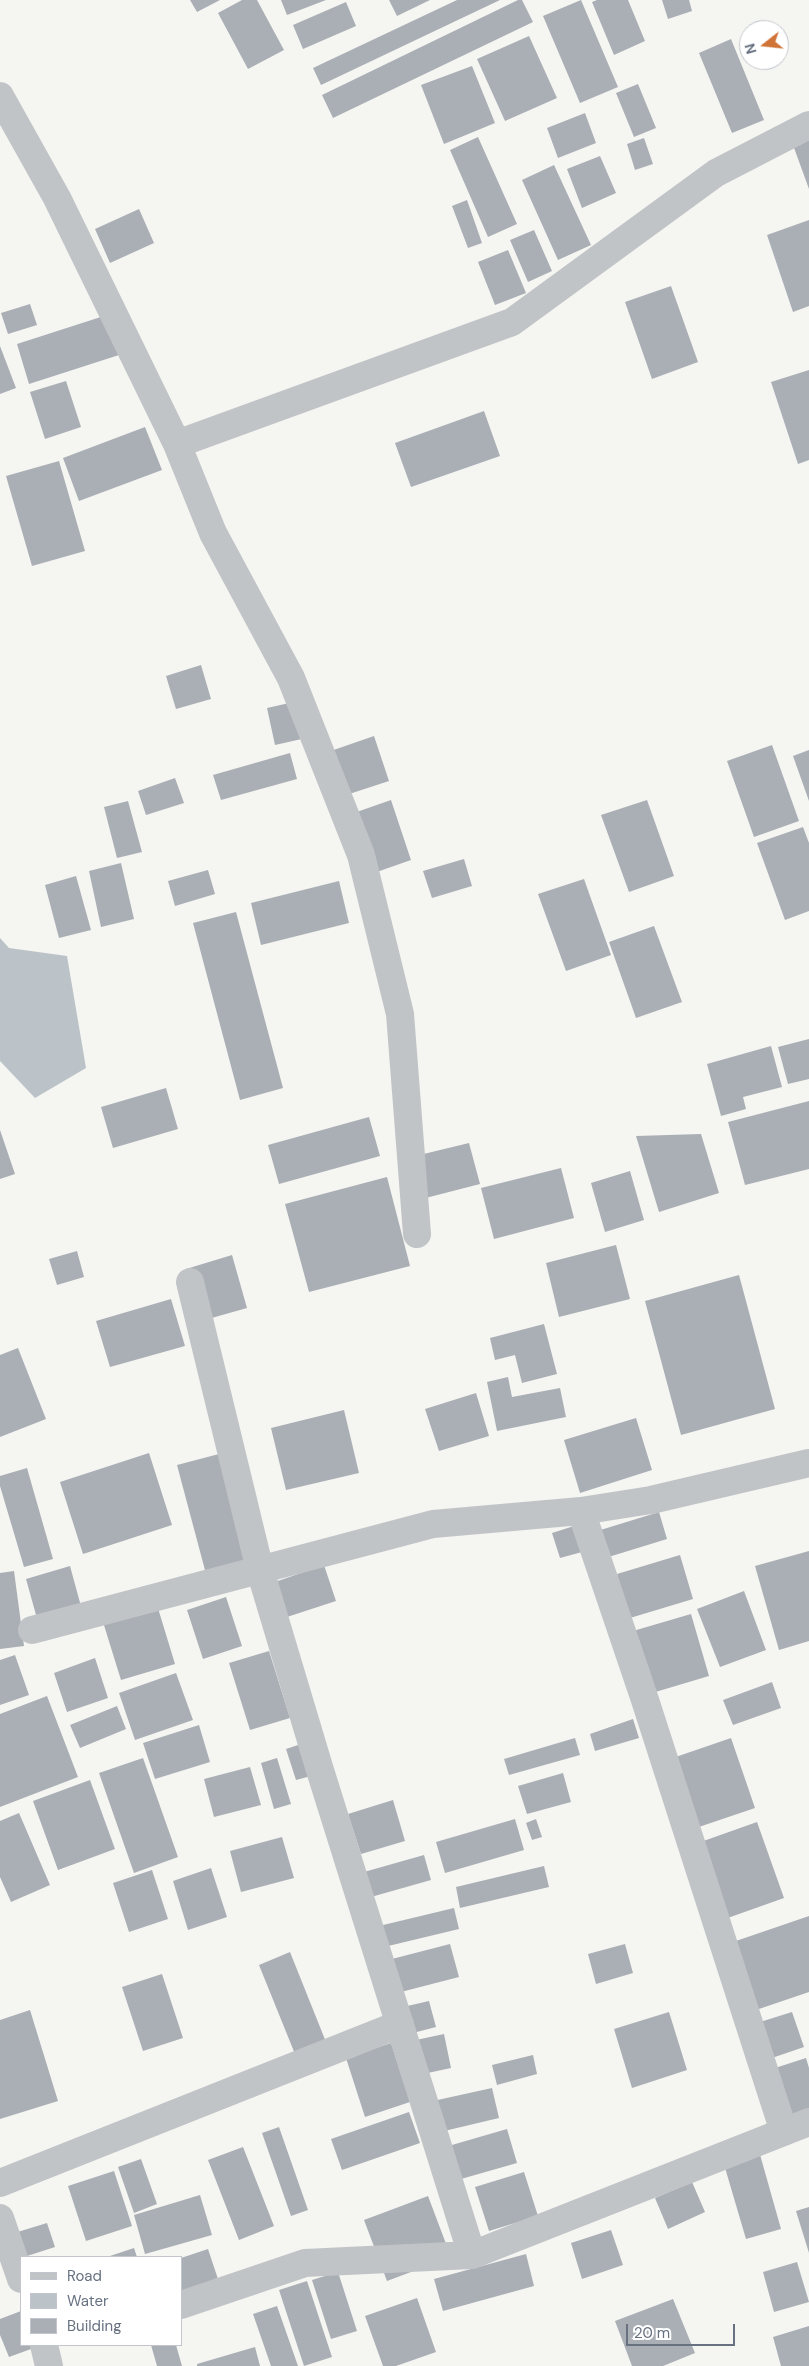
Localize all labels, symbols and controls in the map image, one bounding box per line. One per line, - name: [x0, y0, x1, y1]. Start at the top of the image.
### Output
- north arrow: [739, 20, 789, 70]
- text: N: [740, 41, 761, 56]
- legend: [20, 2256, 182, 2346]
- text: Road: [67, 2266, 102, 2286]
- text: Water: [67, 2291, 108, 2311]
- scale bar: [629, 2314, 738, 2346]
- text: Building: [67, 2316, 122, 2336]
- text: 20 m: [634, 2323, 670, 2343]

